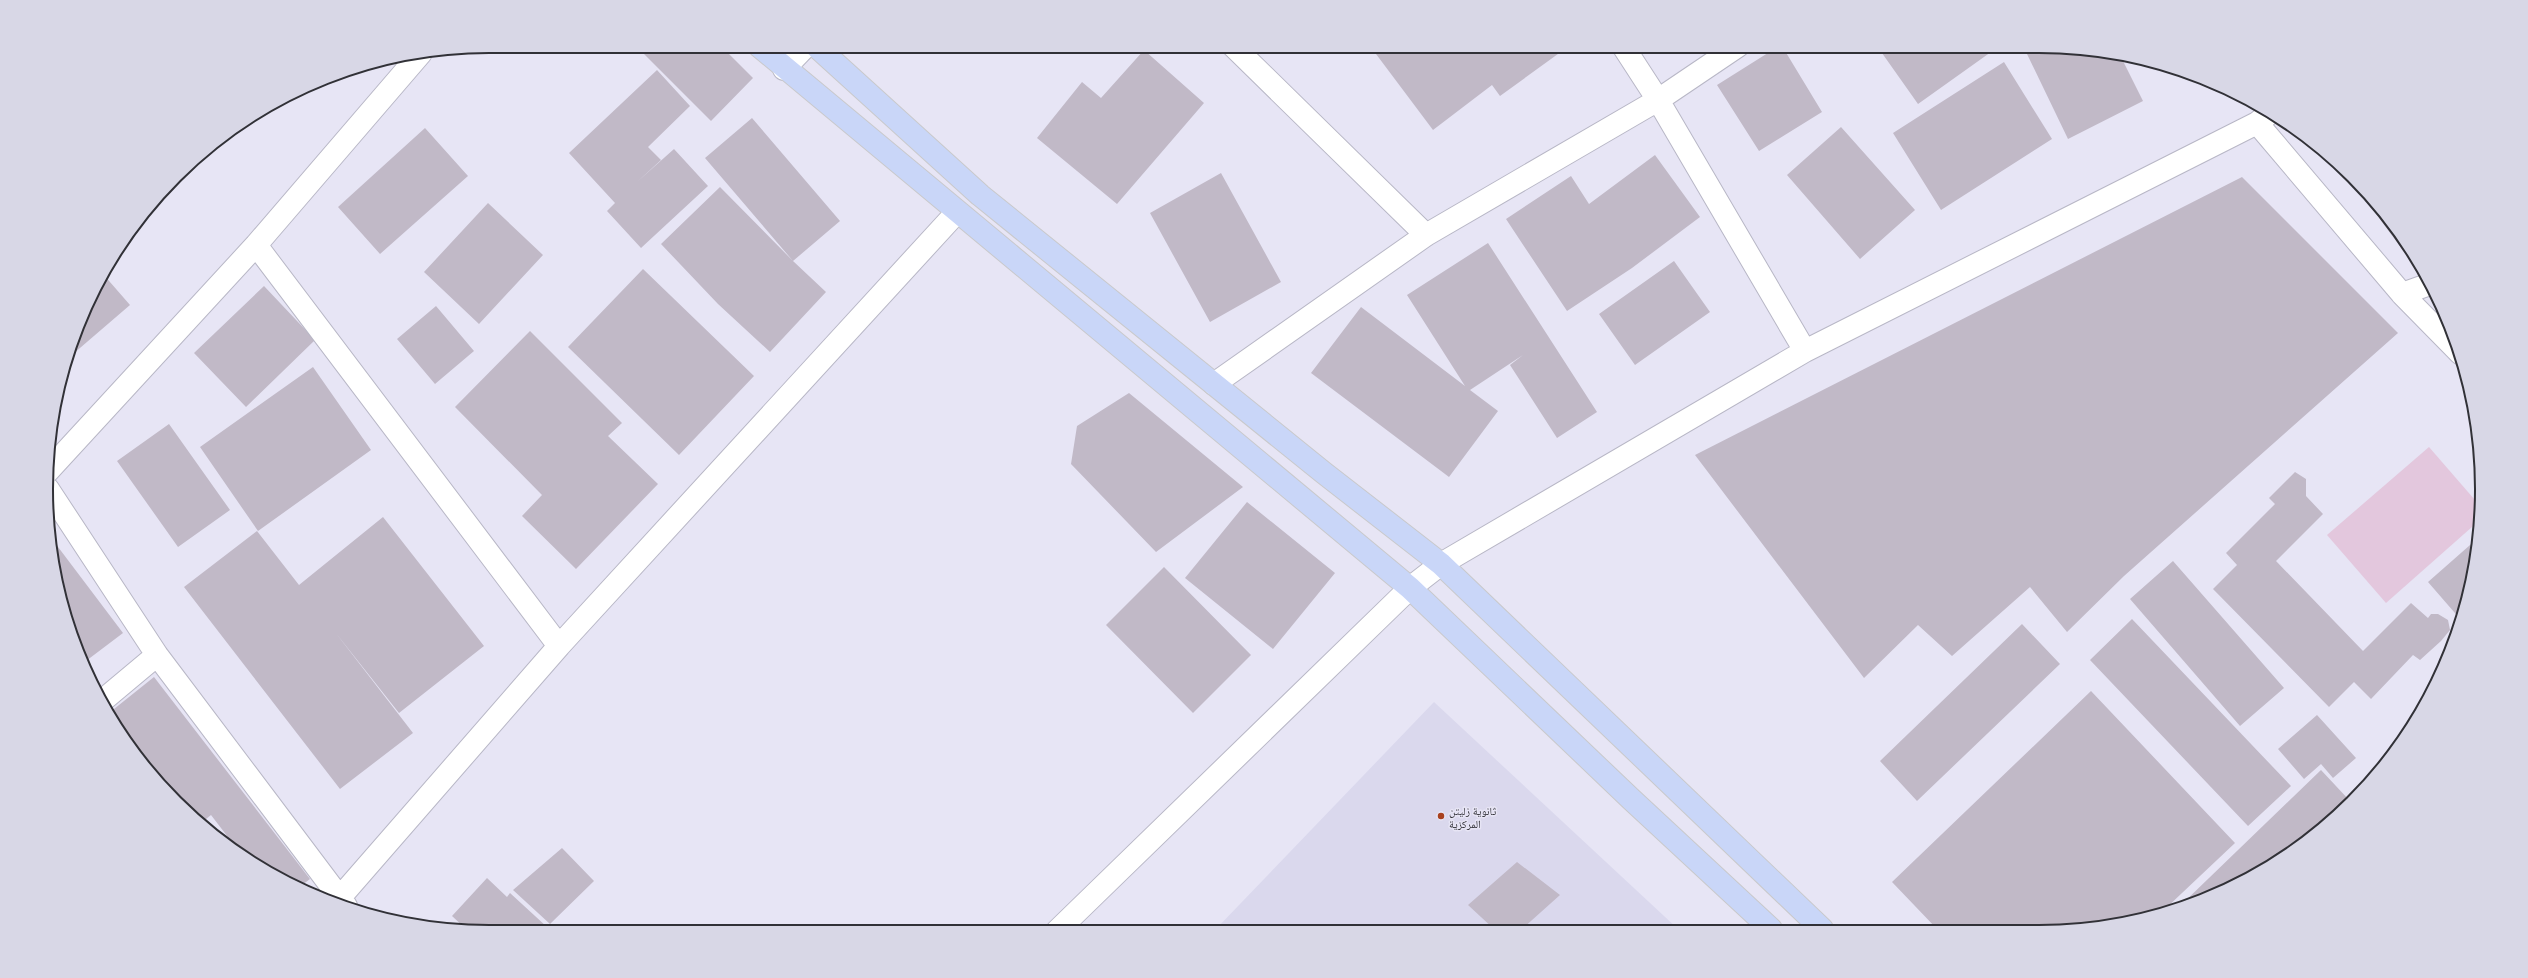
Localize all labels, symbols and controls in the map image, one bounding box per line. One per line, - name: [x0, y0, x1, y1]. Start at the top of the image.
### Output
- place label: ثانوية زليتن المركزية: [1449, 804, 1496, 830]
- marker: ثانوية زليتن المركزية: [1436, 811, 1446, 821]

